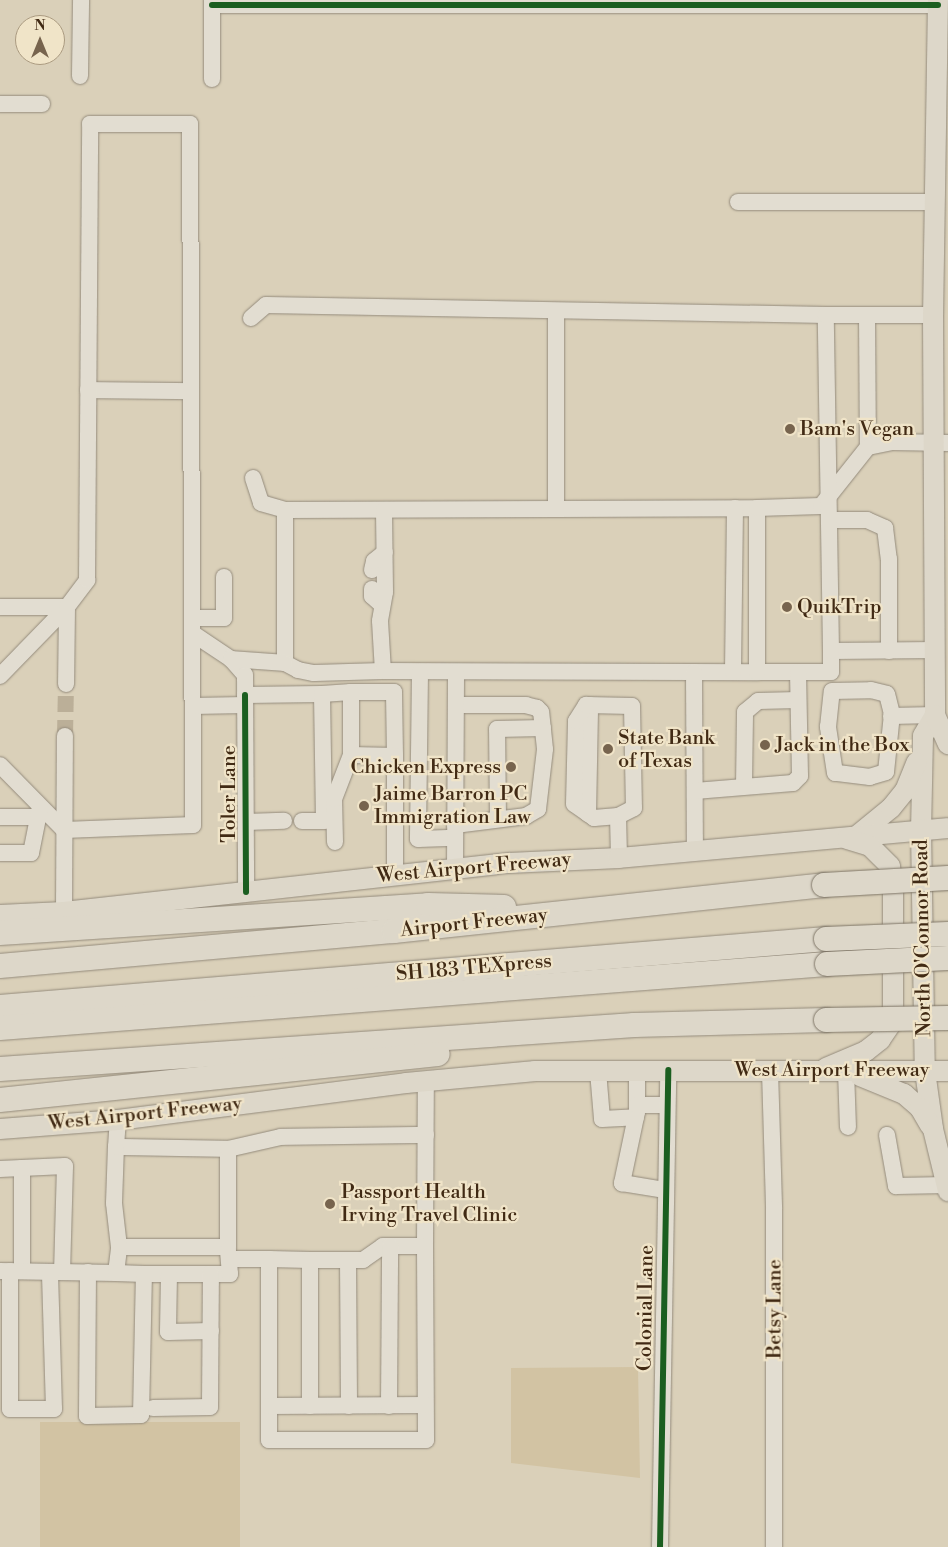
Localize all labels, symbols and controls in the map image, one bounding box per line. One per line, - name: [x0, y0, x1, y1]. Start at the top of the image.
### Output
- north arrow: [15, 15, 65, 65]
- text: N: [34, 17, 46, 35]
- place label: Bam's Vegan: [800, 417, 914, 441]
- marker: Bam's Vegan: [784, 423, 796, 435]
- place label: QuikTrip: [797, 595, 881, 619]
- marker: QuikTrip: [781, 601, 793, 613]
- place label: State Bank of Texas: [618, 726, 715, 773]
- place label: Jack in the Box: [775, 733, 909, 757]
- marker: Jack in the Box: [759, 739, 771, 751]
- marker: State Bank of Texas: [602, 743, 614, 755]
- street label: Toler Lane: [217, 745, 241, 843]
- place label: Chicken Express: [351, 755, 501, 779]
- marker: Chicken Express: [505, 761, 517, 773]
- place label: Jaime Barron PC Immigration Law: [374, 782, 531, 829]
- marker: Jaime Barron PC Immigration Law: [358, 800, 370, 812]
- street label: North O'Connor Road: [909, 839, 937, 1037]
- street label: West Airport Freeway: [376, 848, 572, 888]
- street label: Airport Freeway: [399, 903, 549, 943]
- street label: SH 183 TEXpress: [395, 949, 553, 987]
- street label: West Airport Freeway: [735, 1058, 929, 1082]
- street label: West Airport Freeway: [47, 1092, 243, 1136]
- place label: Passport Health Irving Travel Clinic: [341, 1180, 517, 1227]
- marker: Passport Health Irving Travel Clinic: [323, 1197, 337, 1211]
- street label: Colonial Lane: [633, 1245, 659, 1371]
- street label: Betsy Lane: [763, 1259, 787, 1359]

